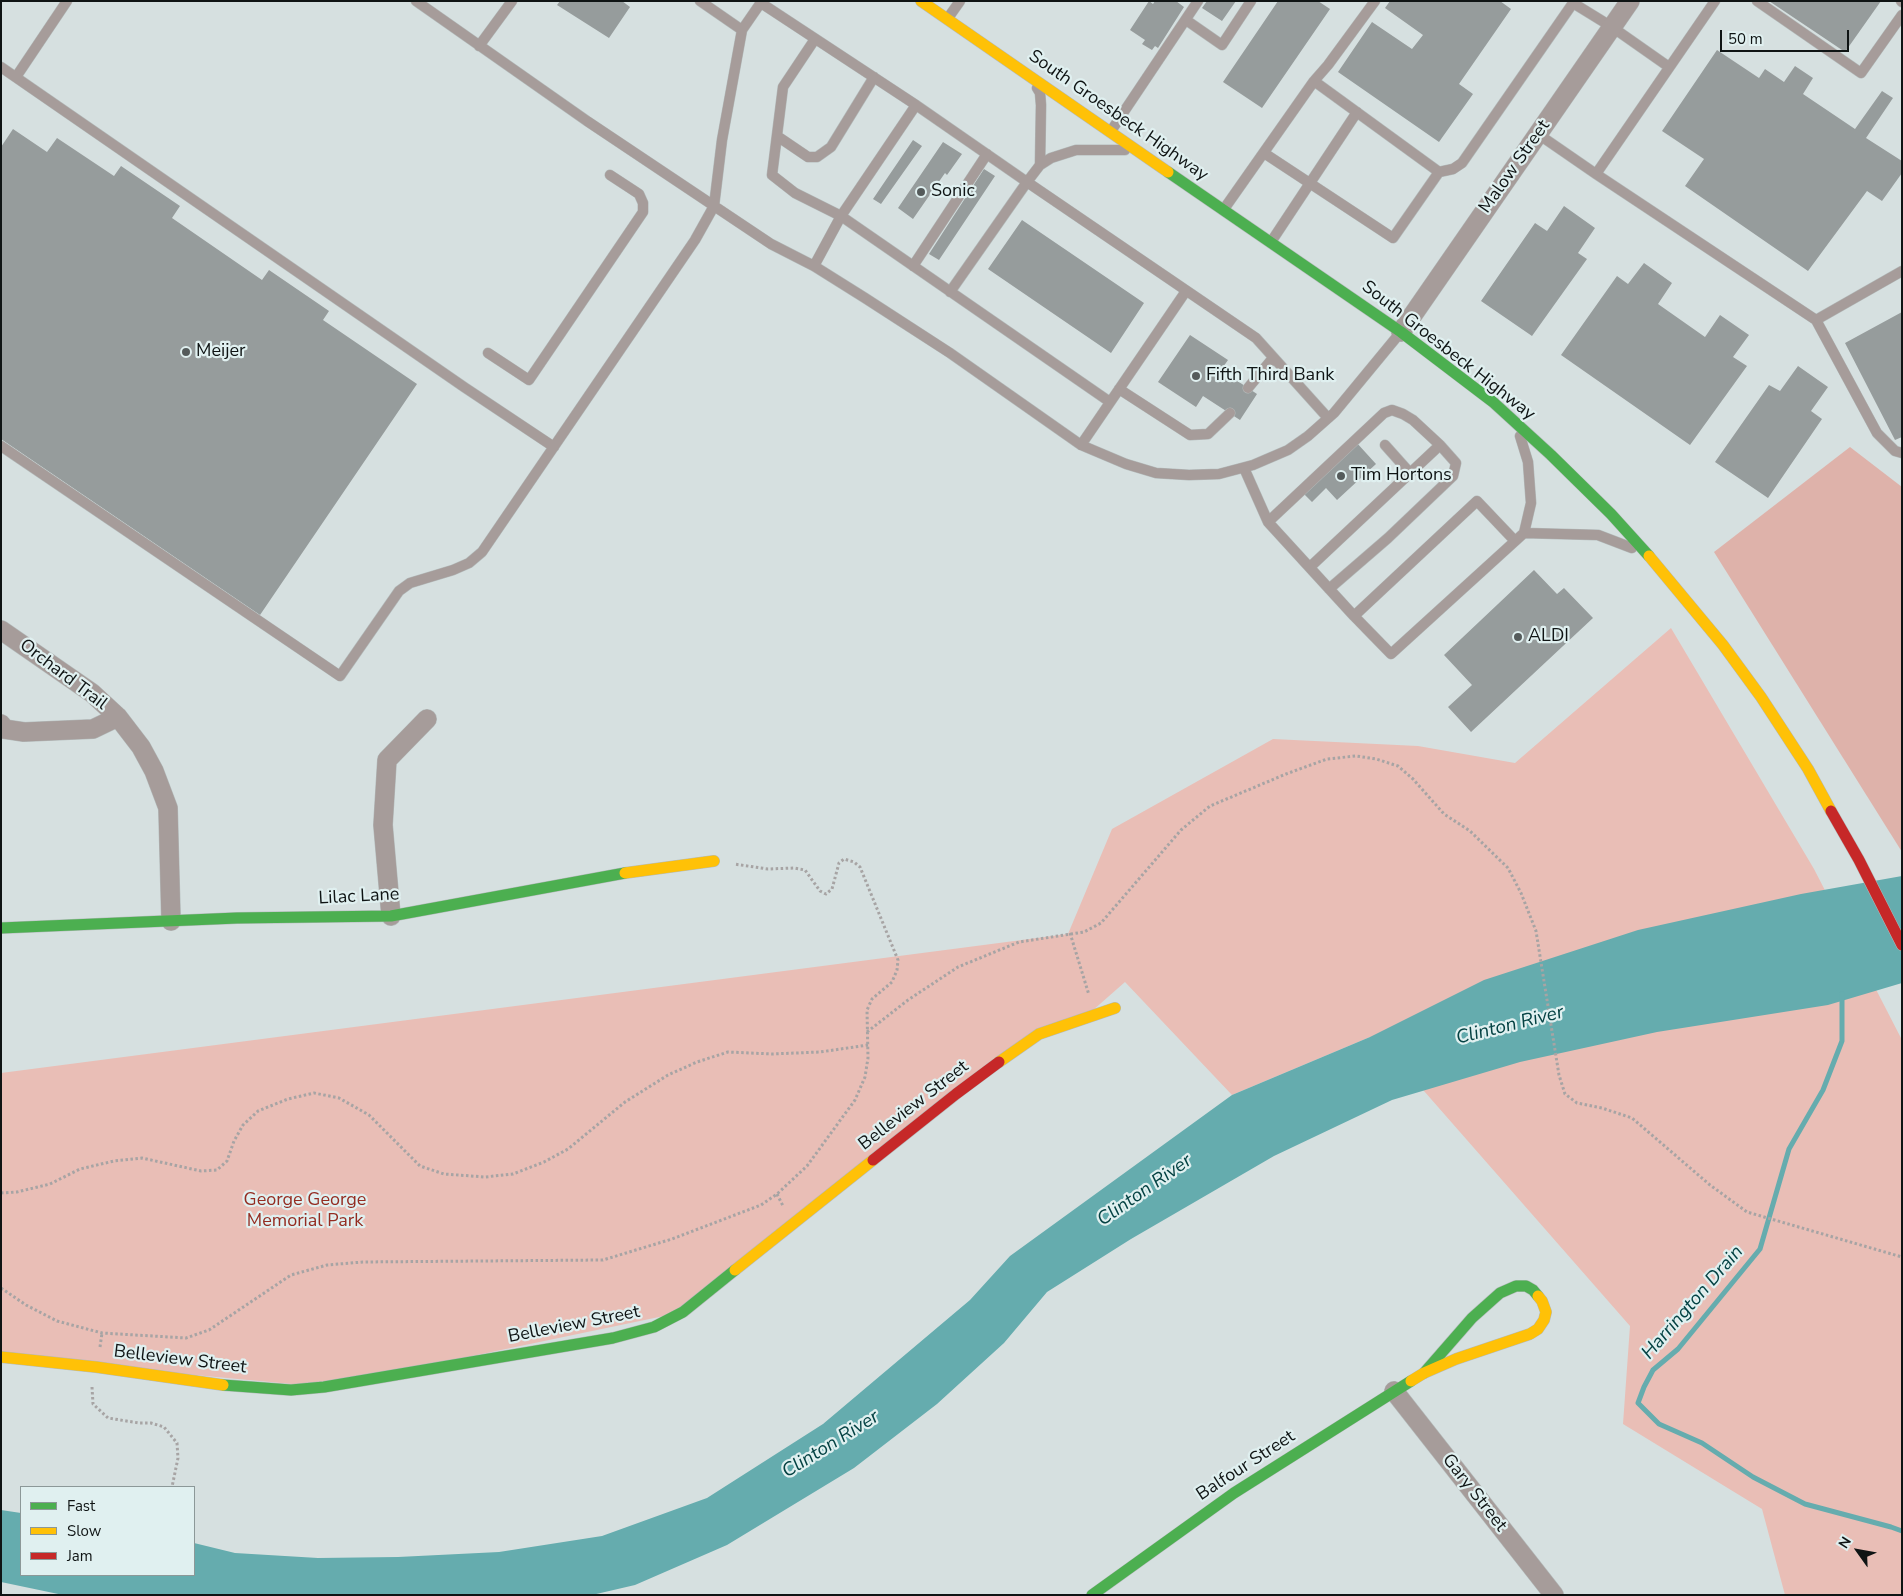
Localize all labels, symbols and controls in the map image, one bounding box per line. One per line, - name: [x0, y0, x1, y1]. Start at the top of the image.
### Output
- scale bar: [1723, 20, 1852, 52]
- text: 50 m: [1728, 29, 1763, 49]
- street label: South Groesbeck Highway: [1024, 46, 1212, 186]
- street label: Malow Street: [1475, 116, 1555, 218]
- place label: Sonic: [931, 181, 975, 203]
- marker: Sonic: [915, 186, 927, 198]
- street label: South Groesbeck Highway: [1357, 277, 1539, 425]
- place label: Meijer: [196, 341, 245, 363]
- marker: Meijer: [180, 346, 192, 358]
- place label: Fifth Third Bank: [1206, 365, 1334, 387]
- marker: Fifth Third Bank: [1190, 370, 1202, 382]
- place label: Tim Hortons: [1351, 465, 1452, 487]
- marker: Tim Hortons: [1335, 470, 1347, 482]
- place label: ALDI: [1528, 626, 1569, 648]
- marker: ALDI: [1512, 631, 1524, 643]
- street label: Orchard Trail: [15, 635, 111, 715]
- street label: Lilac Lane: [318, 884, 400, 910]
- water label: Clinton River: [1454, 1002, 1566, 1050]
- street label: Belleview Street: [855, 1056, 973, 1156]
- water label: Clinton River: [1093, 1150, 1197, 1232]
- park label: George George Memorial Park: [244, 1190, 366, 1232]
- water label: Harrington Drain: [1637, 1241, 1749, 1365]
- street label: Belleview Street: [506, 1302, 642, 1348]
- street label: Belleview Street: [112, 1341, 248, 1379]
- water label: Clinton River: [778, 1406, 884, 1484]
- street label: Balfour Street: [1193, 1426, 1299, 1506]
- street label: Gary Street: [1437, 1450, 1511, 1536]
- legend: [20, 1486, 195, 1576]
- text: Fast: [67, 1496, 95, 1516]
- text: Slow: [67, 1521, 101, 1541]
- north arrow: [1833, 1526, 1883, 1576]
- text: N: [1834, 1533, 1856, 1552]
- text: Jam: [67, 1546, 93, 1566]

